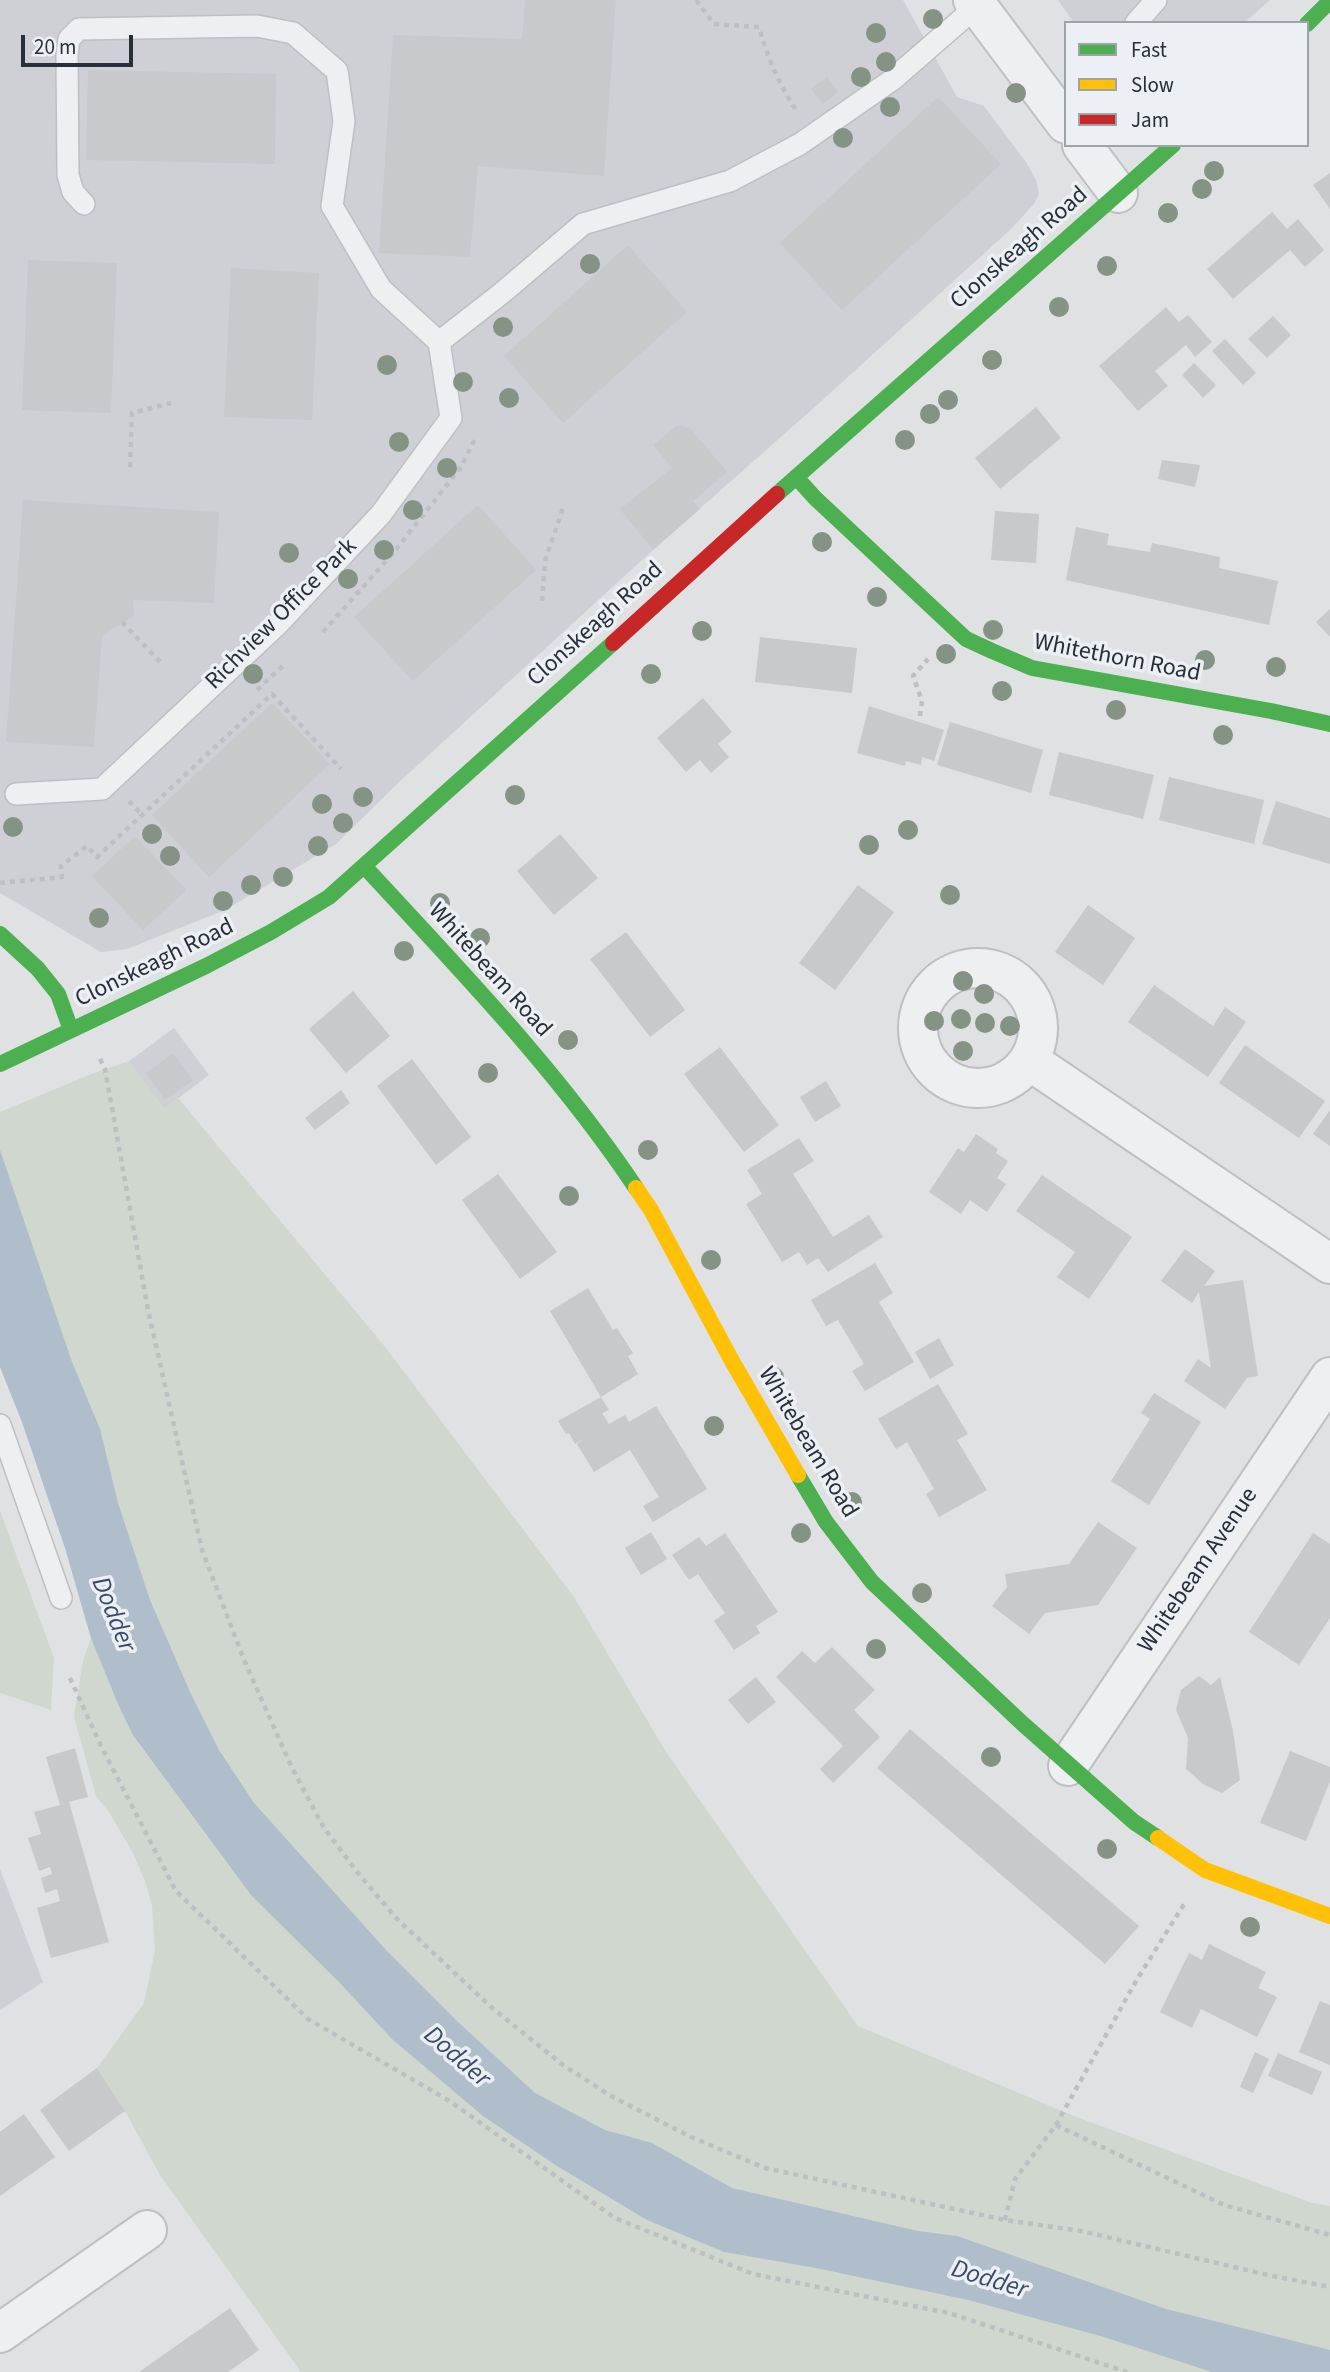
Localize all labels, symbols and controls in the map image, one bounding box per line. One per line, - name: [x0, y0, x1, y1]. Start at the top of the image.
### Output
- scale bar: [24, 21, 136, 65]
- legend: [1064, 21, 1309, 147]
- text: 20 m: [34, 32, 76, 62]
- text: Fast: [1131, 35, 1167, 65]
- text: Slow: [1131, 70, 1174, 100]
- text: Jam: [1131, 105, 1169, 135]
- street label: Clonskeagh Road: [945, 182, 1095, 316]
- street label: Richview Office Park: [200, 533, 364, 697]
- street label: Clonskeagh Road: [522, 557, 670, 693]
- street label: Whitethorn Road: [1031, 629, 1203, 689]
- street label: Whitebeam Road: [421, 898, 557, 1044]
- street label: Clonskeagh Road: [71, 913, 239, 1015]
- street label: Whitebeam Road: [751, 1362, 863, 1524]
- street label: Whitebeam Avenue: [1133, 1483, 1265, 1659]
- water label: Dodder: [83, 1573, 141, 1657]
- water label: Dodder: [416, 2021, 496, 2095]
- water label: Dodder: [947, 2255, 1031, 2307]

